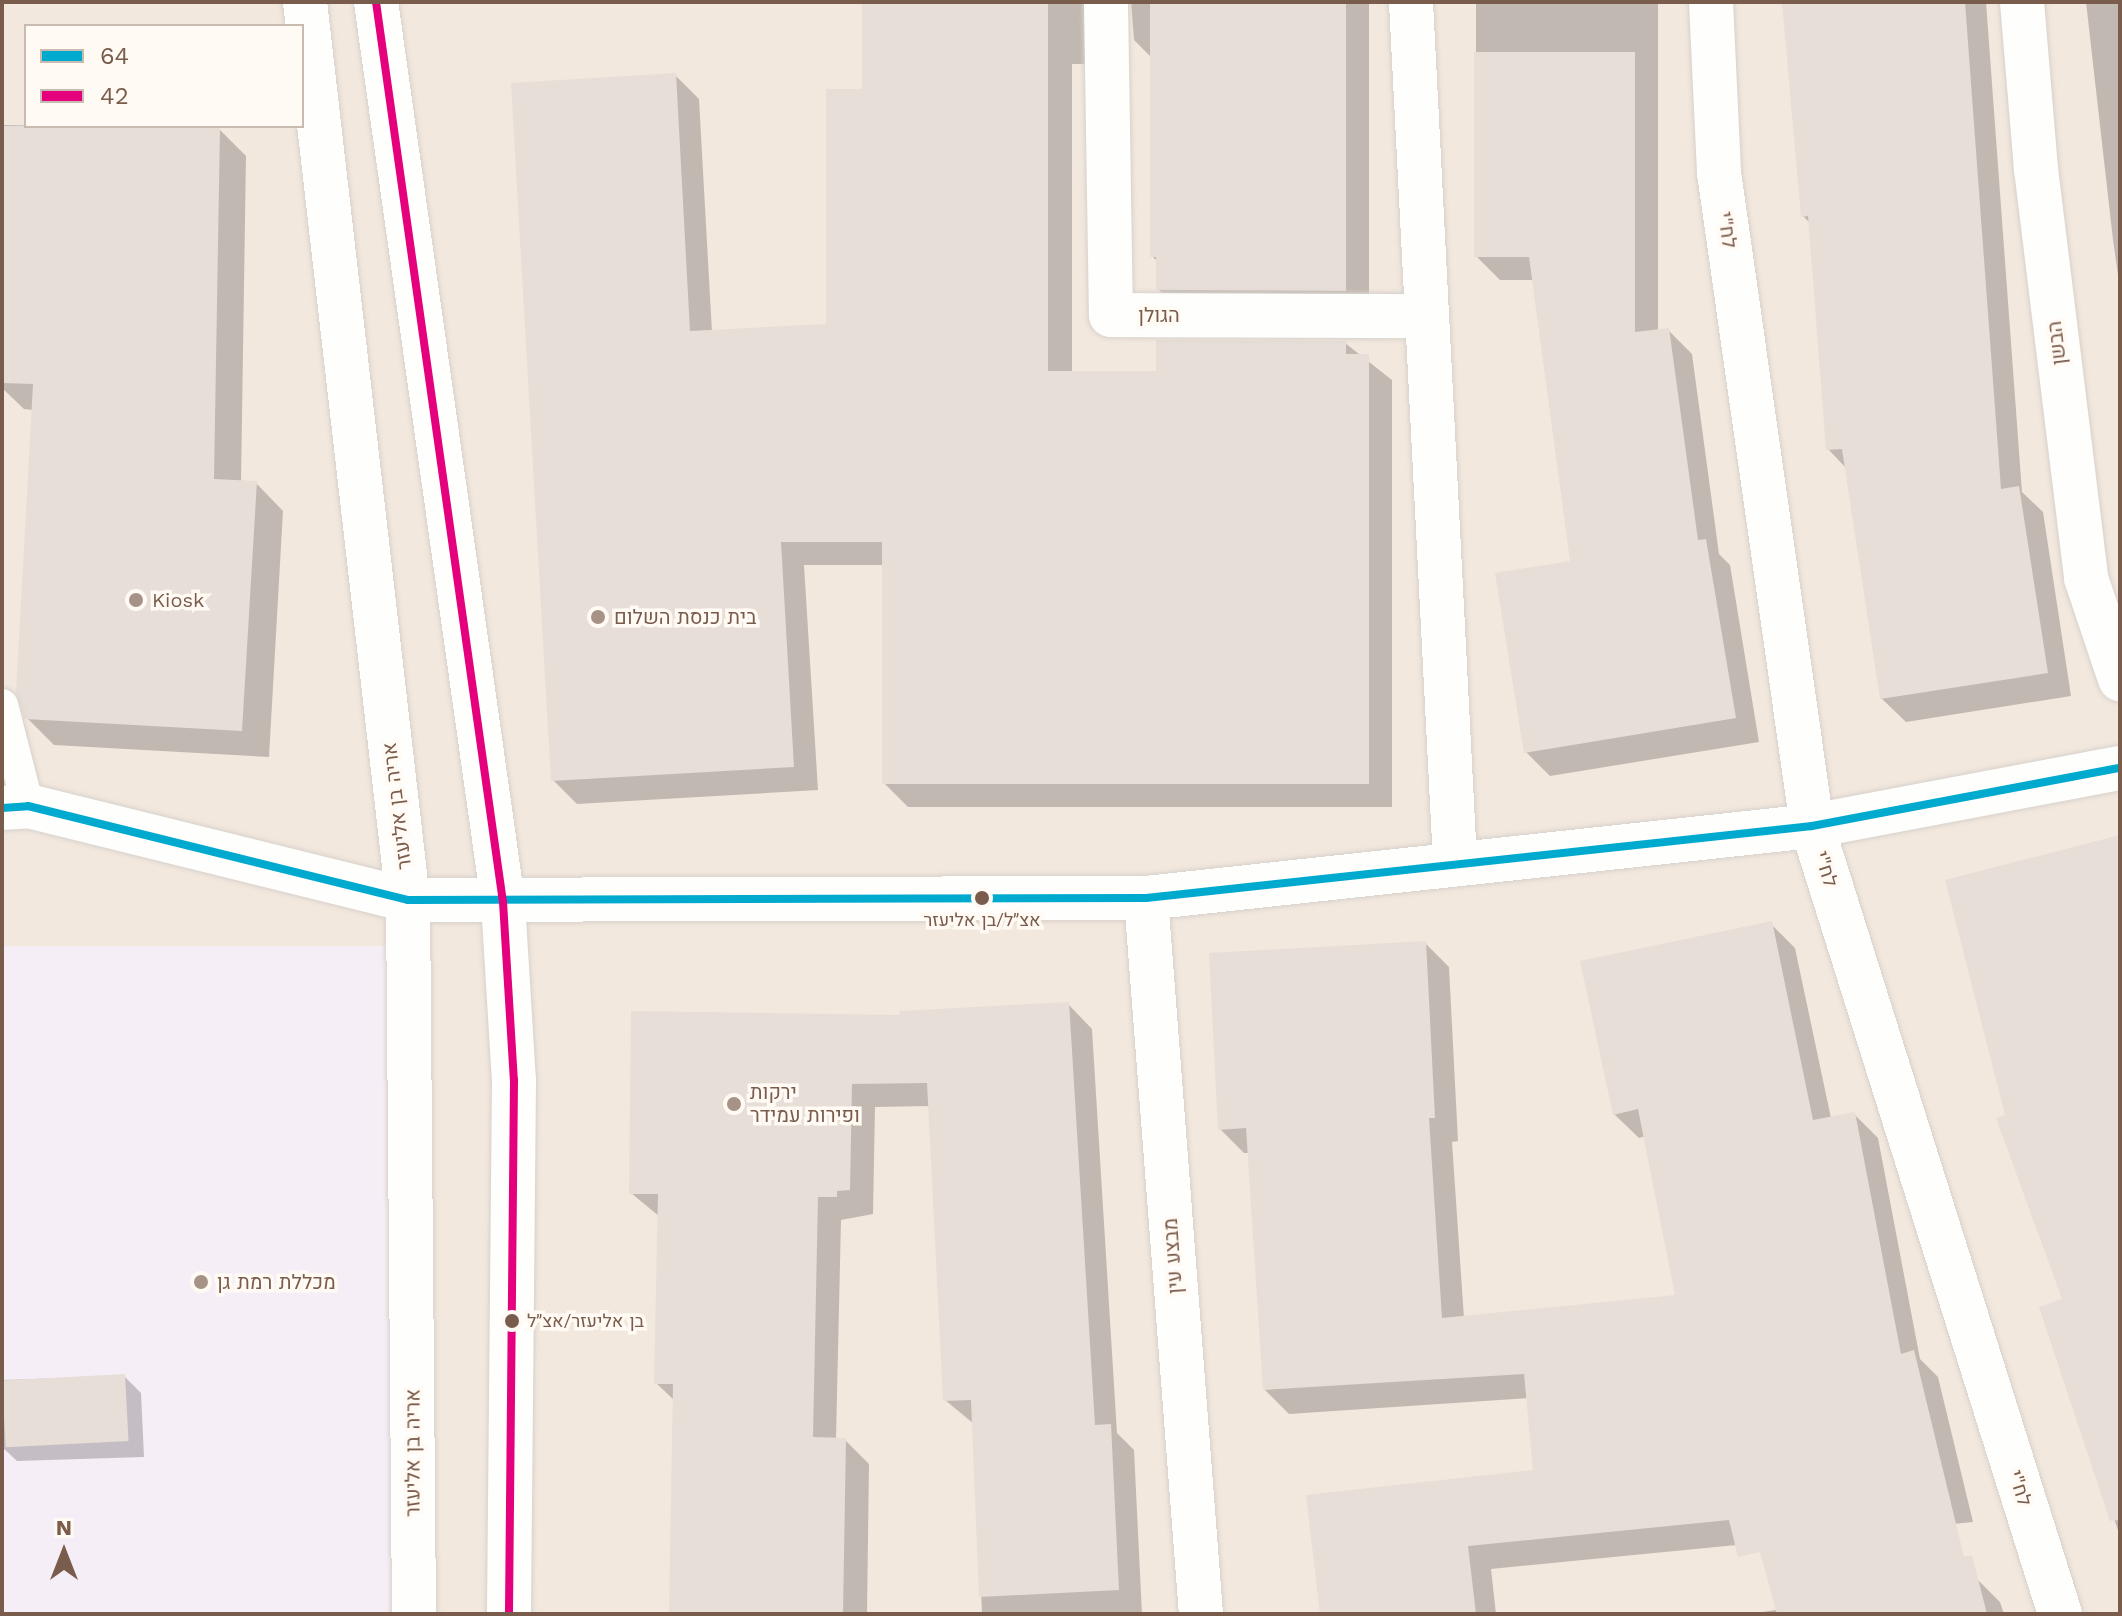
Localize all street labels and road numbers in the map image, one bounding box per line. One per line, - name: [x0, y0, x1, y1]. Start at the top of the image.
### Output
- street label: לח"י: [1713, 210, 1741, 250]
- street label: הגולן: [1138, 303, 1180, 327]
- street label: הבשן: [2042, 320, 2072, 366]
- street label: אריה בן אליעזר: [377, 741, 417, 871]
- street label: לח"י: [1809, 848, 1843, 890]
- street label: מבצע עין: [1158, 1217, 1188, 1295]
- street label: אריה בן אליעזר: [401, 1389, 425, 1517]
- street label: לח"י: [2003, 1467, 2037, 1509]

